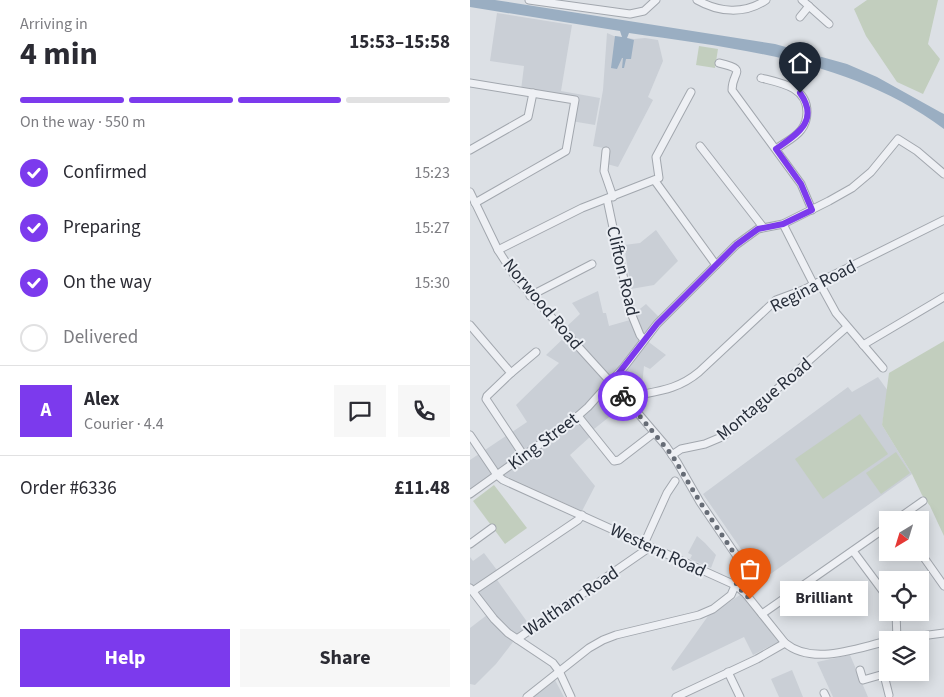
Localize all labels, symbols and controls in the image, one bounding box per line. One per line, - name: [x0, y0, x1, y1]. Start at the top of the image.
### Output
- text: Arriving in: [20, 13, 88, 35]
- text: 15:53–15:58: [349, 29, 450, 56]
- text: 4 min: [20, 31, 98, 77]
- pin: [779, 42, 821, 93]
- icon: home: [786, 49, 814, 77]
- text: On the way · 550 m: [20, 111, 145, 133]
- icon: check: [20, 159, 48, 187]
- text: Confirmed: [63, 159, 147, 186]
- text: 15:23: [414, 162, 450, 184]
- icon: check: [20, 214, 48, 242]
- text: Preparing: [63, 214, 141, 241]
- text: 15:27: [414, 217, 450, 239]
- street label: Clifton Road: [600, 224, 645, 319]
- street label: Norwood Road: [497, 253, 588, 355]
- street label: Regina Road: [766, 254, 861, 319]
- icon: check: [20, 269, 48, 297]
- text: On the way: [63, 269, 152, 296]
- text: 15:30: [414, 272, 450, 294]
- text: Delivered: [63, 324, 138, 351]
- street label: Montague Road: [711, 352, 817, 447]
- courier: [598, 371, 648, 421]
- icon: bike: [609, 382, 637, 410]
- button: chat: [334, 385, 386, 437]
- button: phone: [398, 385, 450, 437]
- text: Alex: [84, 386, 120, 413]
- text: A: [41, 397, 51, 424]
- street label: King Street: [503, 407, 584, 476]
- text: Courier · 4.4: [84, 413, 164, 435]
- text: Order #6336: [20, 475, 117, 502]
- text: £11.48: [394, 475, 450, 502]
- north arrow: [879, 511, 929, 561]
- map controls: [879, 511, 929, 681]
- street label: Western Road: [606, 517, 710, 584]
- pin: [729, 548, 771, 599]
- icon: bag: [736, 555, 764, 583]
- street label: Waltham Road: [519, 560, 624, 642]
- button: locate: [879, 571, 929, 621]
- callout: Brilliant: [780, 582, 868, 616]
- text: Brilliant: [795, 587, 853, 609]
- button: Help: [20, 629, 230, 687]
- button: Share: [240, 629, 450, 687]
- button: layers: [879, 631, 929, 681]

